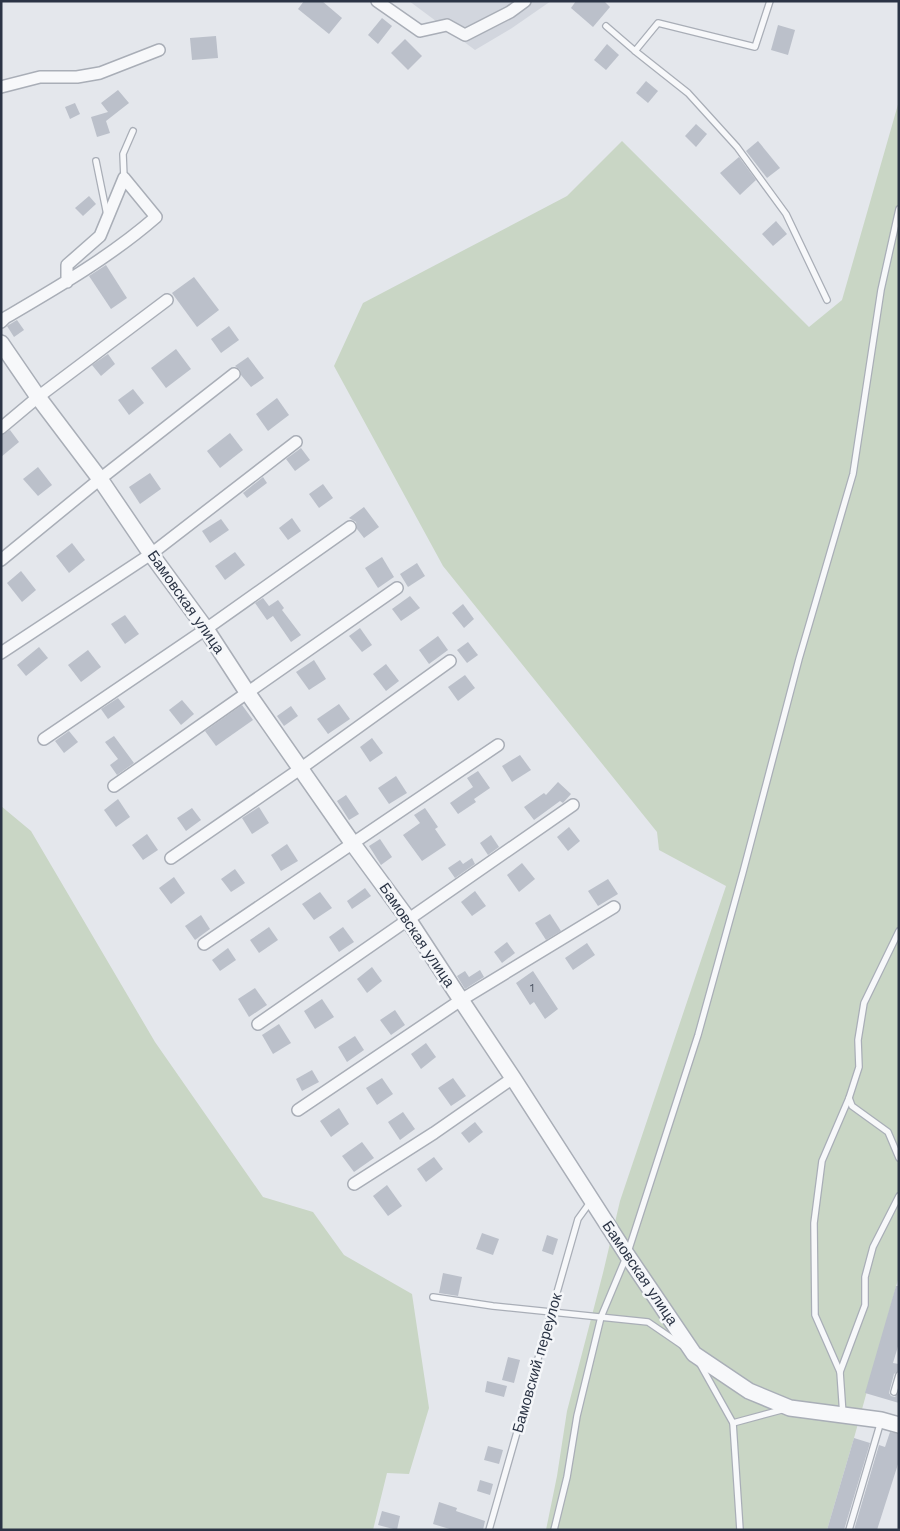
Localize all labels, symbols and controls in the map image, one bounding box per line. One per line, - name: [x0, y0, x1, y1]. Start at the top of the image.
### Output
- street label: Бамовская улица: [144, 547, 229, 658]
- street label: Бамовская улица: [375, 879, 459, 991]
- house number: 1: [530, 981, 534, 995]
- street label: Бамовская улица: [598, 1217, 682, 1329]
- street label: Бамовский переулок: [508, 1291, 566, 1435]

